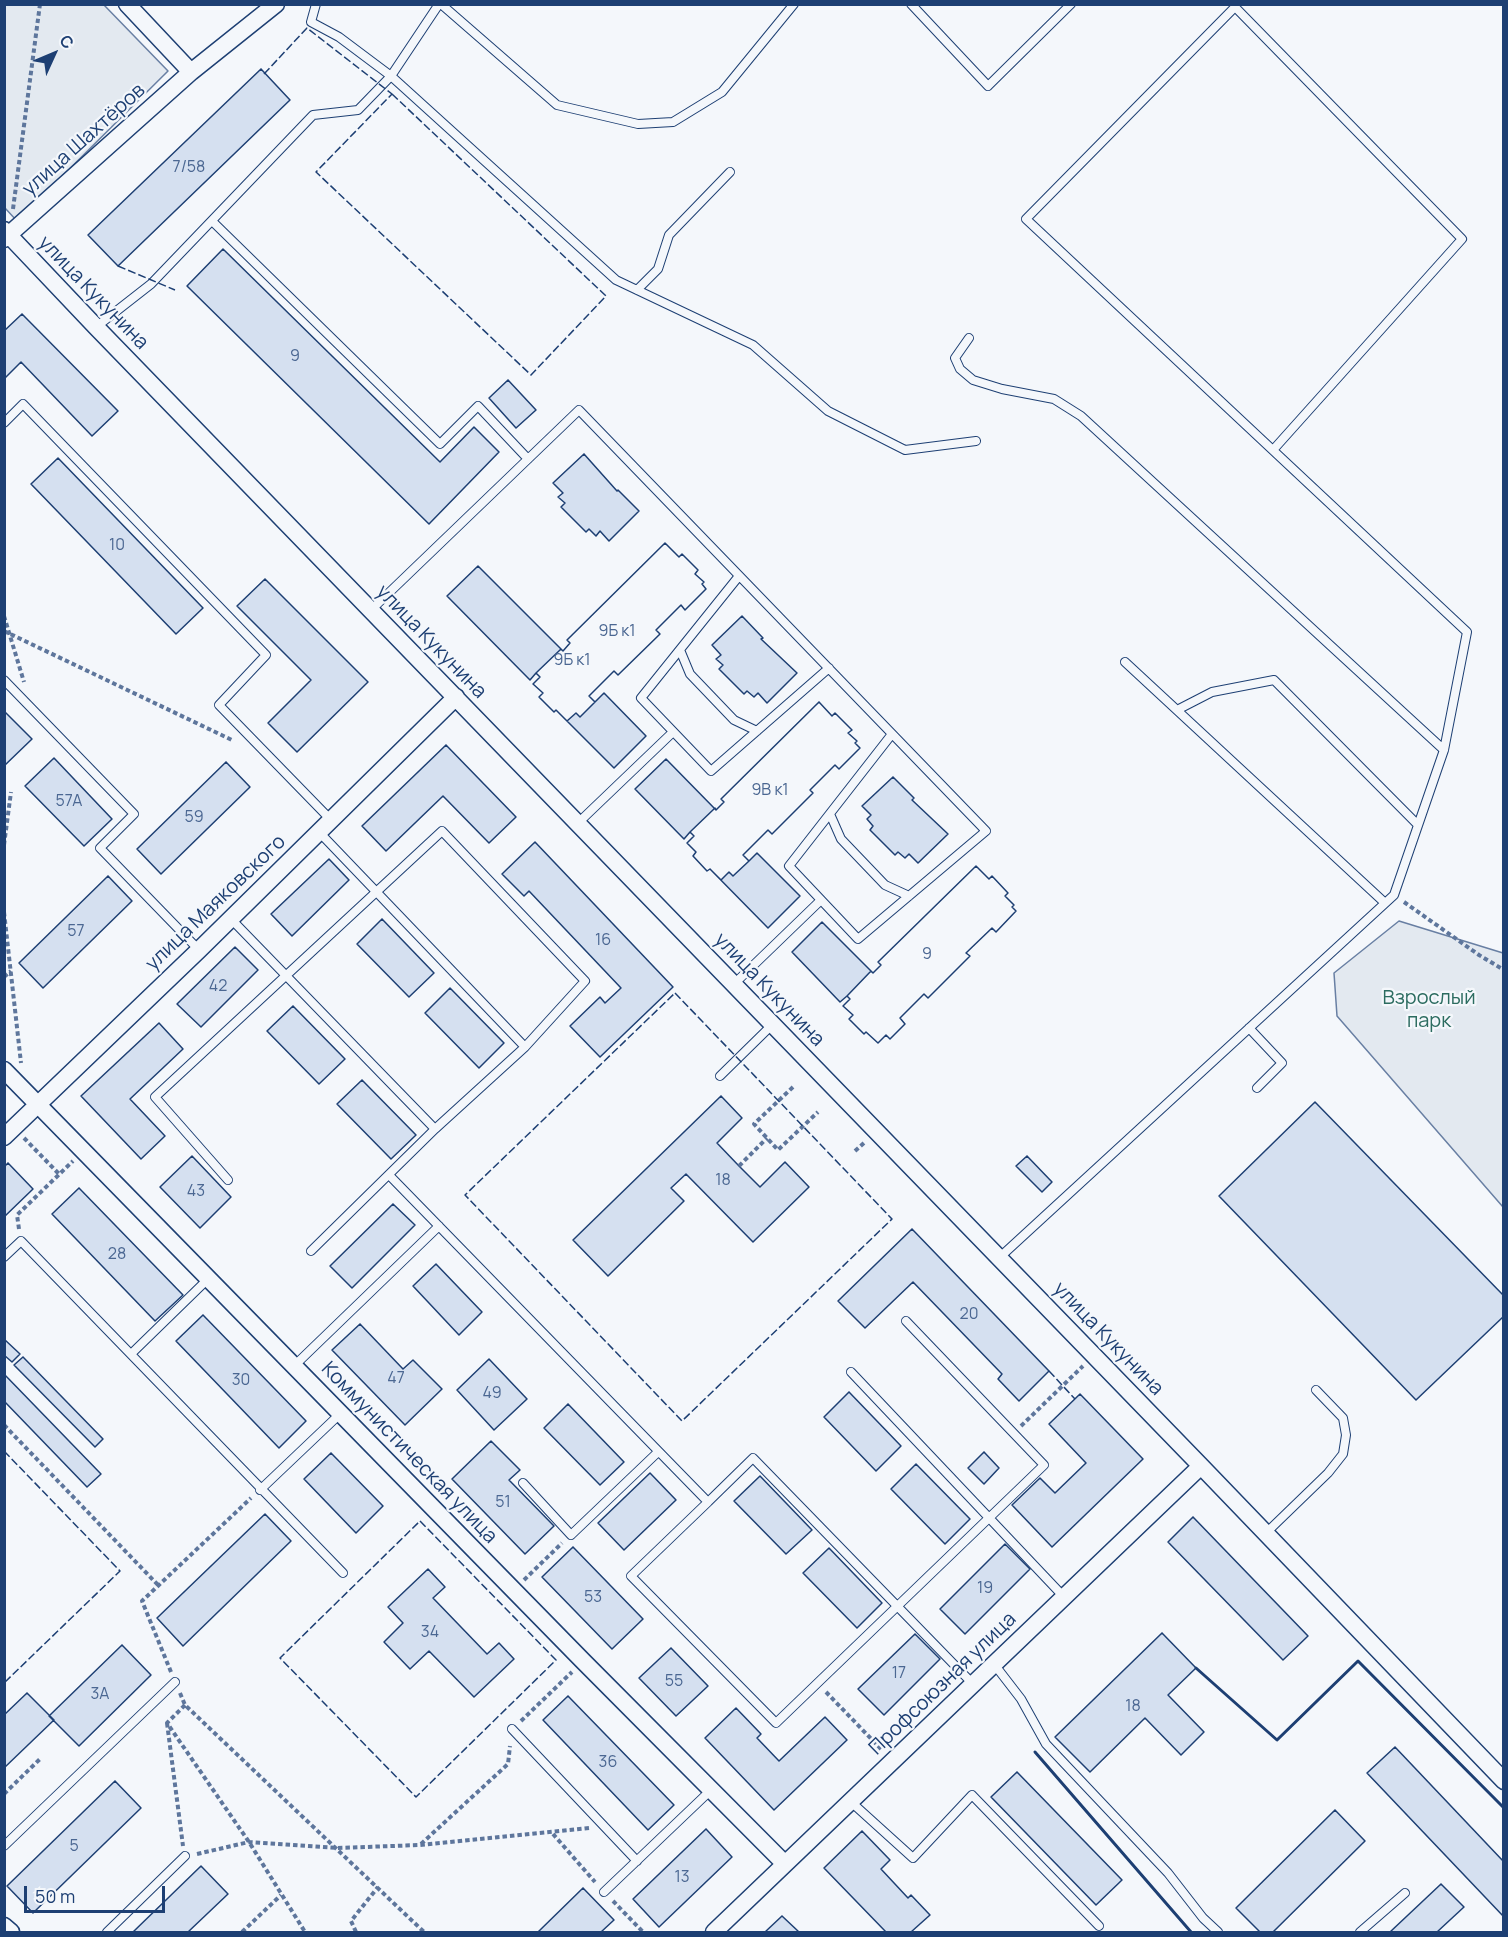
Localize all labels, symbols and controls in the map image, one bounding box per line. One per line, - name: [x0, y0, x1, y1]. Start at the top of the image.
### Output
- north arrow: [24, 24, 84, 84]
- text: С: [55, 30, 79, 53]
- street label: улица Шахтёров: [18, 79, 150, 201]
- house number: 7/58: [173, 158, 205, 178]
- street label: улица Кукунина: [33, 231, 153, 355]
- house number: 9: [290, 347, 300, 367]
- house number: 10: [109, 536, 125, 556]
- street label: улица Кукунина: [371, 580, 491, 704]
- house number: 9Б к1: [599, 622, 635, 642]
- house number: 9Б к1: [554, 651, 590, 671]
- house number: 9В к1: [751, 781, 789, 801]
- house number: 57А: [56, 792, 82, 812]
- house number: 59: [184, 808, 204, 828]
- street label: улица Маяковского: [141, 830, 291, 976]
- house number: 57: [67, 922, 85, 942]
- street label: улица Кукунина: [709, 928, 829, 1052]
- house number: 16: [595, 931, 611, 951]
- house number: 9: [922, 945, 932, 965]
- house number: 42: [209, 977, 227, 997]
- park label: Взрослый парк: [1382, 986, 1476, 1033]
- house number: 18: [715, 1171, 731, 1191]
- house number: 43: [187, 1182, 205, 1202]
- house number: 28: [108, 1245, 126, 1265]
- street label: улица Кукунина: [1048, 1277, 1168, 1401]
- house number: 20: [960, 1305, 978, 1325]
- street label: Коммунистическая улица: [316, 1357, 502, 1549]
- house number: 47: [387, 1369, 405, 1389]
- house number: 30: [232, 1371, 250, 1391]
- house number: 49: [482, 1384, 502, 1404]
- house number: 51: [495, 1493, 511, 1513]
- house number: 19: [977, 1579, 993, 1599]
- house number: 53: [584, 1588, 602, 1608]
- street label: Профсоюзная улица: [865, 1608, 1021, 1760]
- house number: 34: [421, 1623, 439, 1643]
- house number: 17: [892, 1664, 906, 1684]
- house number: 55: [665, 1672, 683, 1692]
- house number: 3А: [91, 1685, 109, 1705]
- house number: 18: [1125, 1697, 1141, 1717]
- house number: 36: [599, 1753, 617, 1773]
- house number: 5: [69, 1837, 79, 1857]
- house number: 13: [674, 1868, 690, 1888]
- scale bar: [27, 1874, 168, 1912]
- text: 50 m: [35, 1884, 75, 1908]

